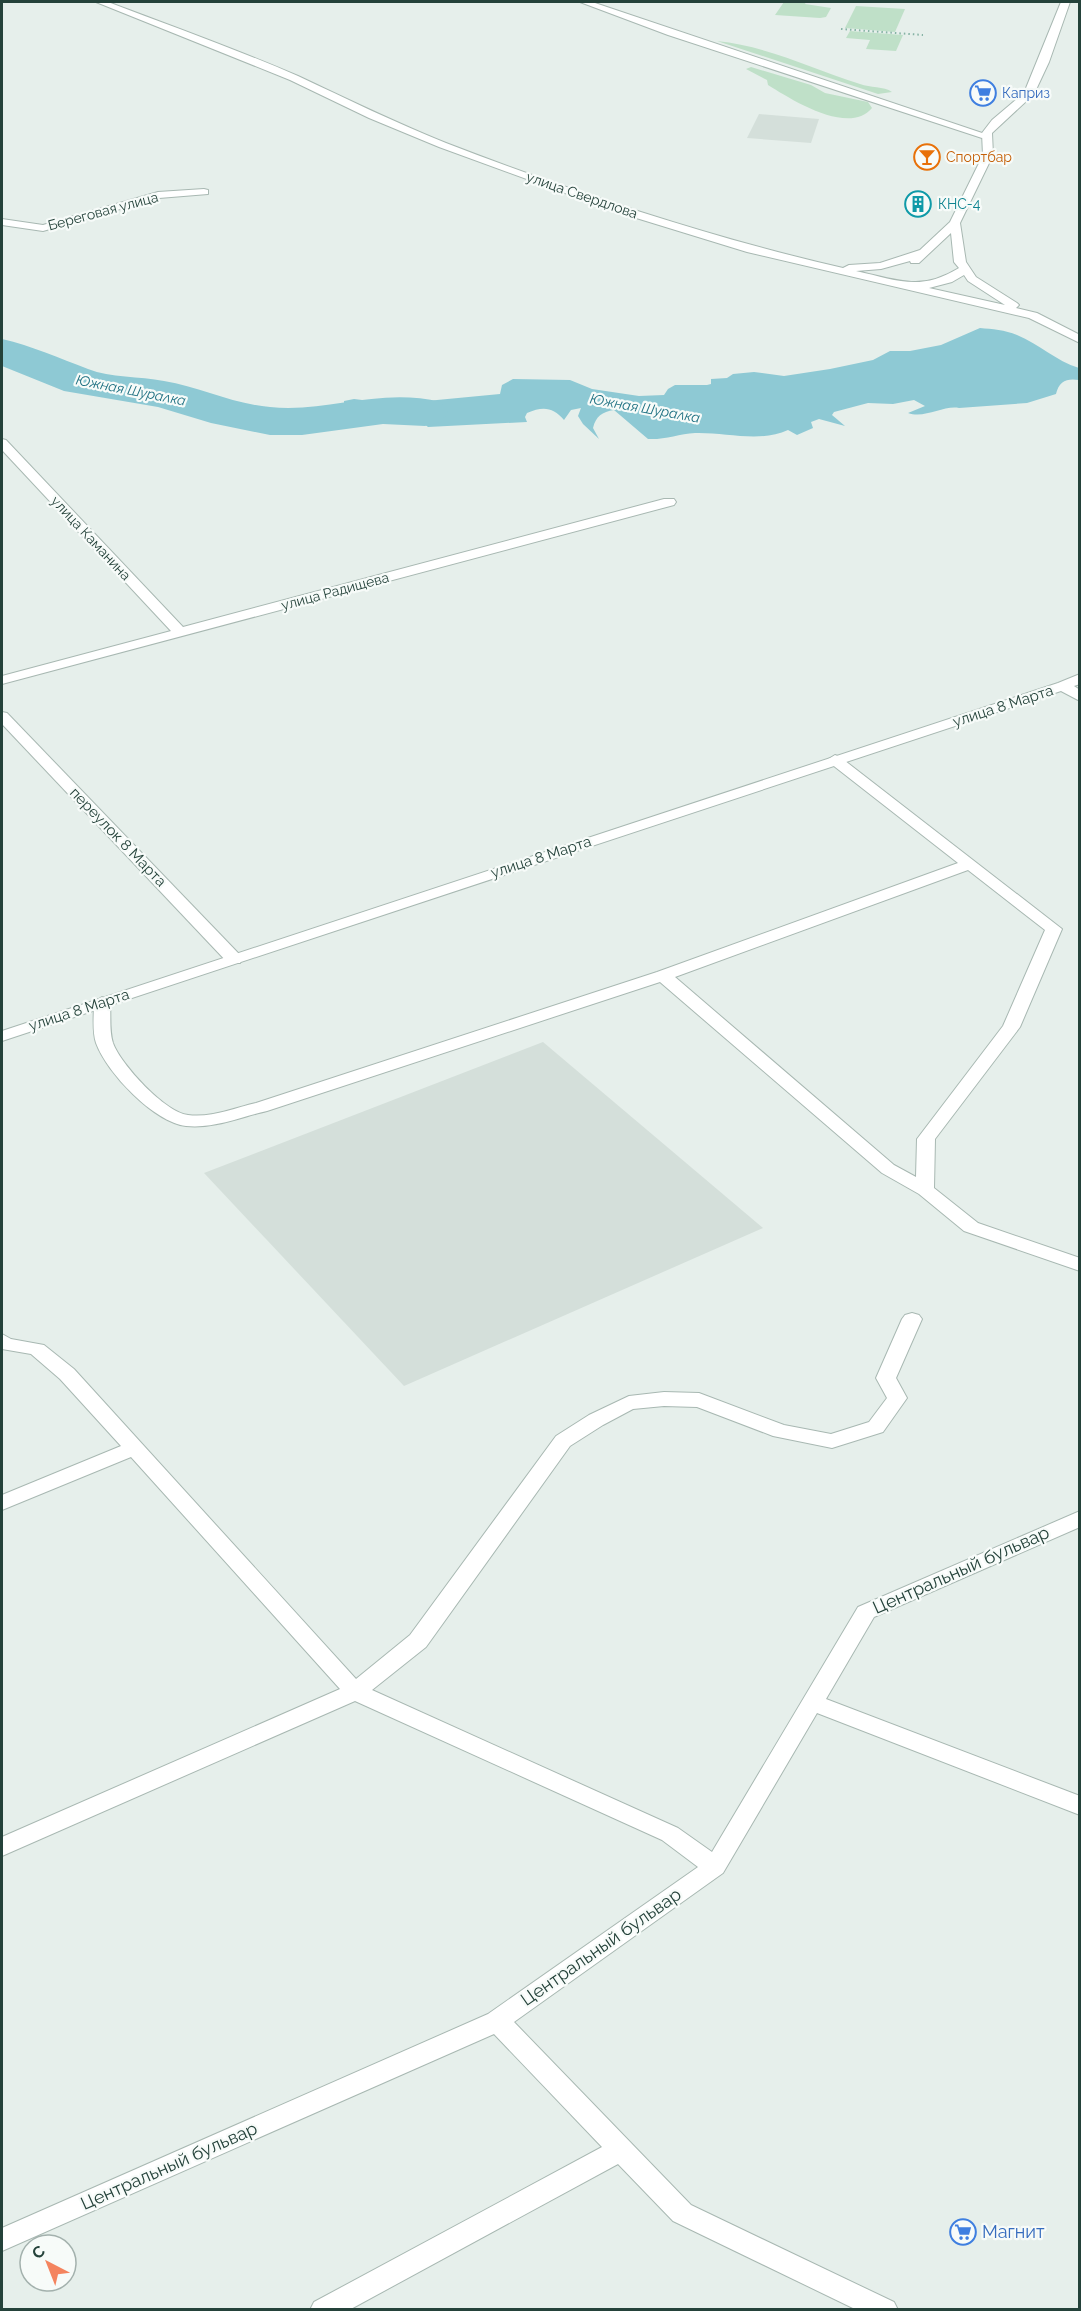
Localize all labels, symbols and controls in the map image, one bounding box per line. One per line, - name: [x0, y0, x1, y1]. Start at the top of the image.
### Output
- supermarket icon: Каприз: [968, 78, 998, 108]
- place label: Каприз: [1002, 85, 1050, 101]
- bar icon: Спортбар: [912, 142, 942, 172]
- place label: Спортбар: [946, 149, 1012, 165]
- street label: улица Свердлова: [524, 168, 640, 222]
- street label: Береговая улица: [46, 189, 160, 233]
- building icon: КНС-4: [903, 189, 933, 219]
- place label: КНС-4: [938, 196, 981, 212]
- water label: Южная Шуралка: [75, 372, 187, 408]
- water label: Южная Шуралка: [589, 390, 701, 426]
- street label: улица Каманина: [48, 493, 134, 583]
- street label: улица Радищева: [279, 569, 391, 613]
- street label: улица 8 Марта: [950, 681, 1056, 731]
- street label: переулок 8 Марта: [66, 784, 170, 890]
- street label: улица 8 Марта: [488, 832, 594, 882]
- street label: улица 8 Марта: [26, 985, 132, 1035]
- street label: Центральный бульвар: [869, 1521, 1052, 1618]
- street label: Центральный бульвар: [517, 1883, 685, 2010]
- street label: Центральный бульвар: [77, 2117, 260, 2214]
- supermarket icon: Магнит: [948, 2217, 978, 2247]
- place label: Магнит: [982, 2221, 1045, 2242]
- north arrow: [18, 2233, 78, 2293]
- text: С: [28, 2241, 49, 2263]

